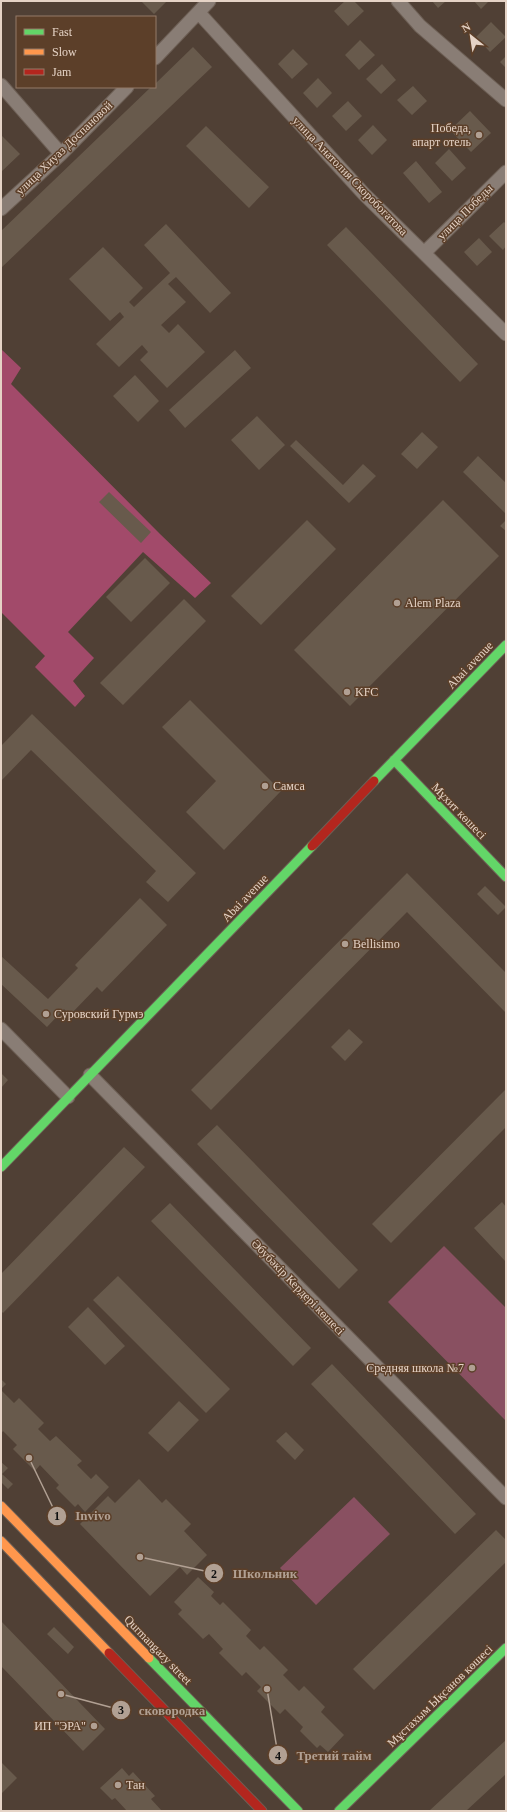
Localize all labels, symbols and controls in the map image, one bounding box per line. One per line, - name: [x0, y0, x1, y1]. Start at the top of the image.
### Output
- legend: [16, 16, 156, 88]
- north arrow: [451, 16, 491, 56]
- text: N: [460, 20, 472, 35]
- text: Fast: [52, 25, 73, 39]
- text: Slow: [52, 45, 77, 59]
- text: Jam: [52, 65, 72, 79]
- street label: улица Хиуаз Доспановой: [13, 98, 116, 198]
- street label: улица Анатолия Скоробогатова: [289, 114, 411, 239]
- place label: Победа, апарт отель: [412, 121, 472, 149]
- marker: Победа, апарт отель: [474, 130, 484, 140]
- street label: улица Победы: [434, 181, 496, 243]
- place label: Alem Plaza: [405, 596, 461, 610]
- marker: Alem Plaza: [392, 598, 402, 608]
- street label: Abai avenue: [444, 638, 496, 692]
- place label: KFC: [355, 685, 378, 699]
- marker: KFC: [342, 687, 352, 697]
- place label: Самса: [273, 779, 305, 793]
- street label: Мұхит көшесі: [429, 780, 490, 842]
- marker: Самса: [260, 781, 270, 791]
- street label: Abai avenue: [219, 871, 271, 925]
- place label: Bellisimo: [353, 937, 400, 951]
- marker: Bellisimo: [340, 939, 350, 949]
- place label: Суровский Гурмэ: [54, 1007, 144, 1021]
- marker: Суровский Гурмэ: [41, 1009, 51, 1019]
- street label: Әбубәкір Кердері көшесі: [249, 1236, 348, 1338]
- place label: Средняя школа №7: [366, 1361, 464, 1375]
- marker: Средняя школа №7: [467, 1363, 477, 1373]
- callout: Invivo: [47, 1503, 119, 1528]
- text: Invivo: [75, 1508, 111, 1523]
- text: 1: [54, 1509, 60, 1523]
- callout: Школьник: [204, 1561, 305, 1586]
- text: Школьник: [233, 1566, 298, 1581]
- text: 2: [211, 1567, 217, 1581]
- street label: Qurmangazy street: [121, 1612, 195, 1688]
- street label: Мұстахым Ықсанов көшесі: [384, 1642, 496, 1750]
- callout: сковородка: [111, 1698, 213, 1723]
- text: 3: [118, 1703, 124, 1717]
- text: сковородка: [139, 1703, 206, 1718]
- place label: ИП "ЭРА": [34, 1719, 86, 1733]
- marker: ИП "ЭРА": [89, 1721, 99, 1731]
- callout: Третий тайм: [268, 1743, 379, 1768]
- text: Третий тайм: [296, 1748, 372, 1763]
- text: 4: [275, 1749, 281, 1763]
- place label: Тан: [126, 1778, 145, 1792]
- marker: Тан: [113, 1780, 123, 1790]

